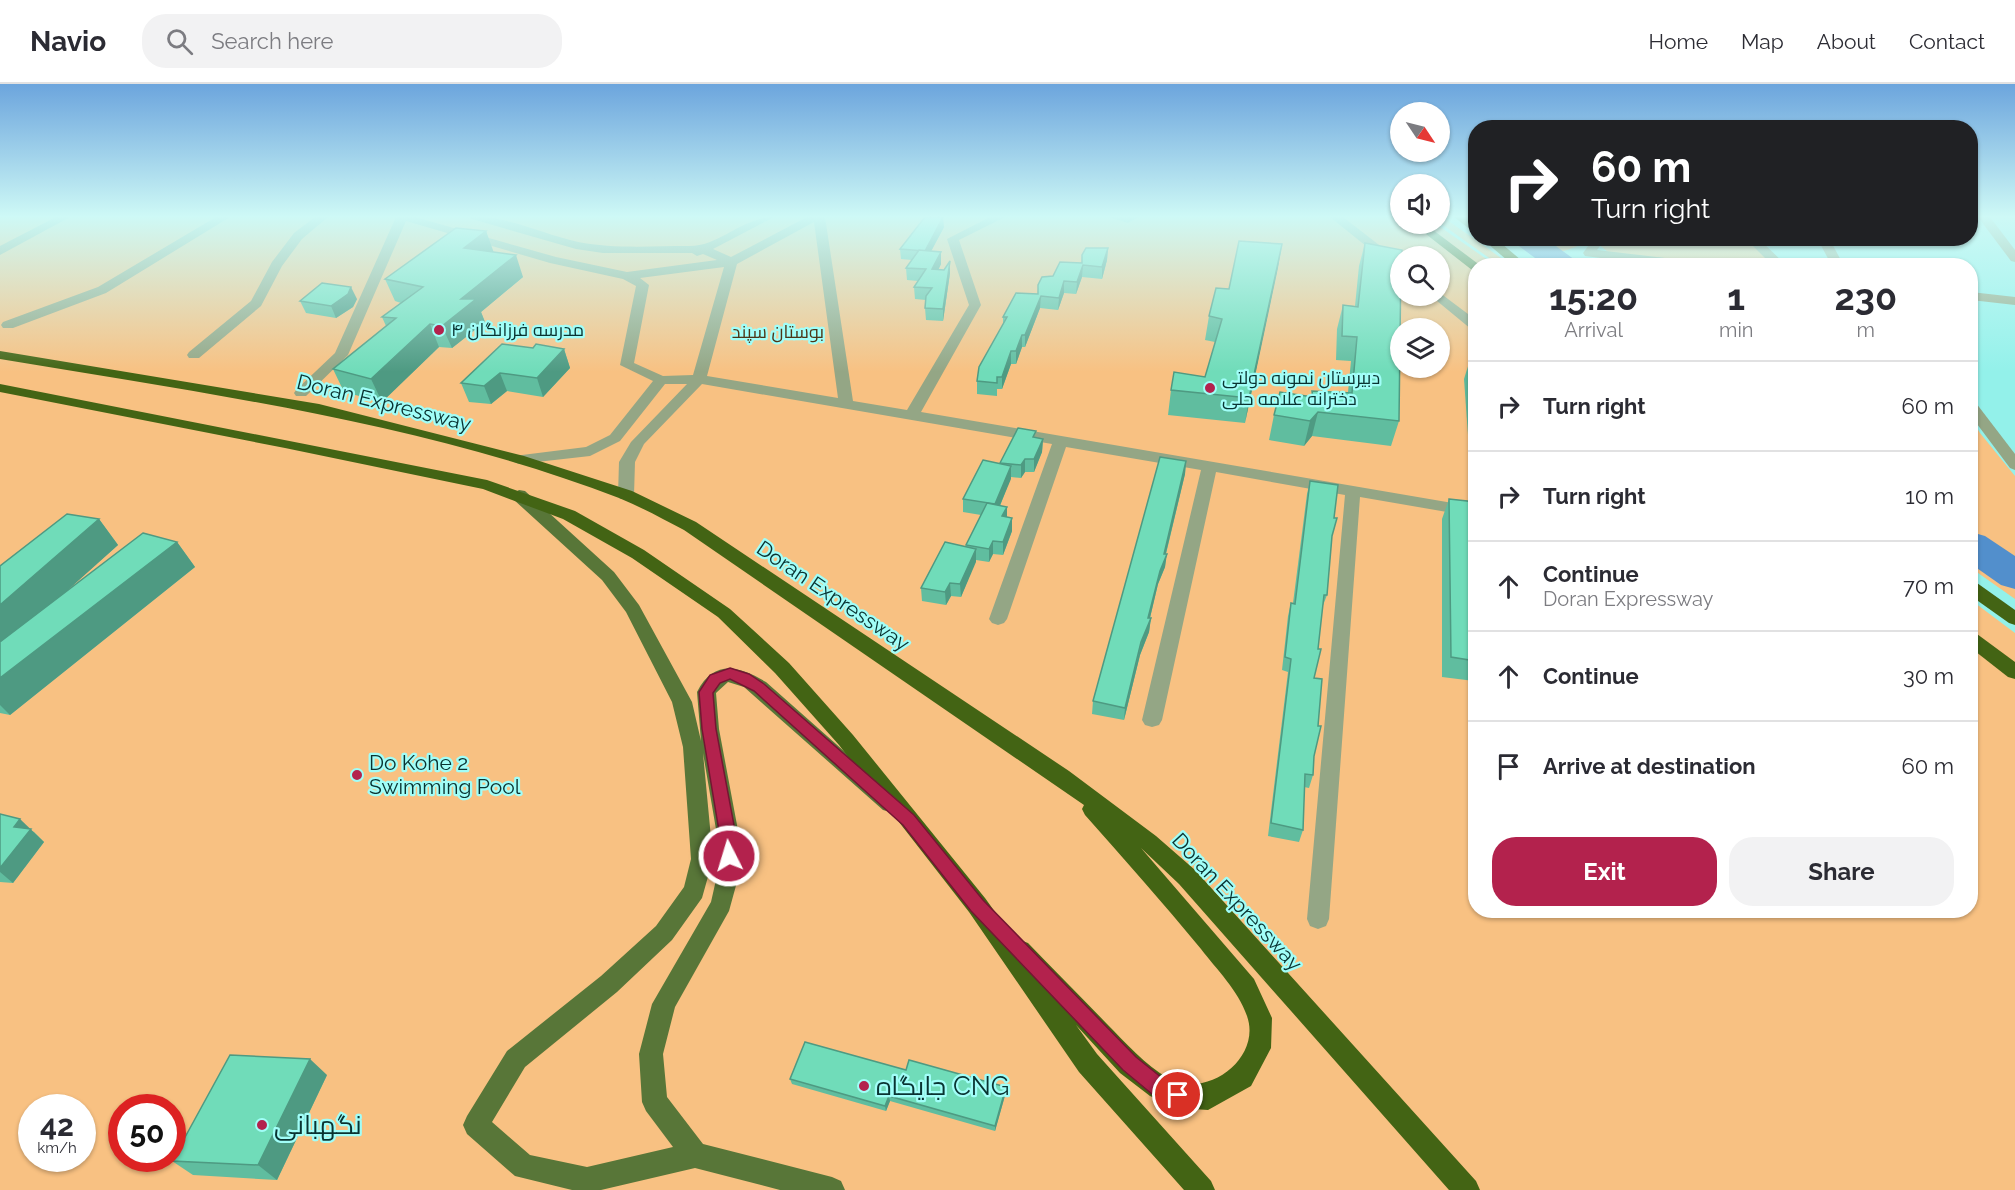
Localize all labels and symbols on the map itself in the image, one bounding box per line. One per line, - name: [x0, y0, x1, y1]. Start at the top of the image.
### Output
- north arrow: [1390, 102, 1450, 162]
- place label: مدرسه فرزانگان ۴: [451, 319, 584, 341]
- park label: بوستان سپند: [732, 321, 824, 343]
- marker: مدرسه فرزانگان ۴: [432, 323, 446, 337]
- place label: دبیرستان نمونه دولتی دخترانه علامه حلی: [1222, 367, 1380, 410]
- street label: Doran Expressway: [294, 369, 474, 436]
- marker: دبیرستان نمونه دولتی دخترانه علامه حلی: [1203, 381, 1217, 395]
- street label: Doran Expressway: [752, 535, 914, 656]
- place label: Do Kohe 2 Swimming Pool: [369, 750, 521, 799]
- marker: Do Kohe 2 Swimming Pool: [350, 768, 364, 782]
- position arrow: [697, 824, 761, 888]
- street label: Doran Expressway: [1167, 828, 1308, 976]
- pin: [1152, 1069, 1203, 1120]
- place label: جایگاه CNG: [876, 1071, 1009, 1101]
- marker: جایگاه CNG: [857, 1079, 871, 1093]
- speed limit sign: 50: [108, 1094, 186, 1172]
- place label: نگهبانی: [274, 1110, 362, 1141]
- marker: نگهبانی: [255, 1118, 269, 1132]

